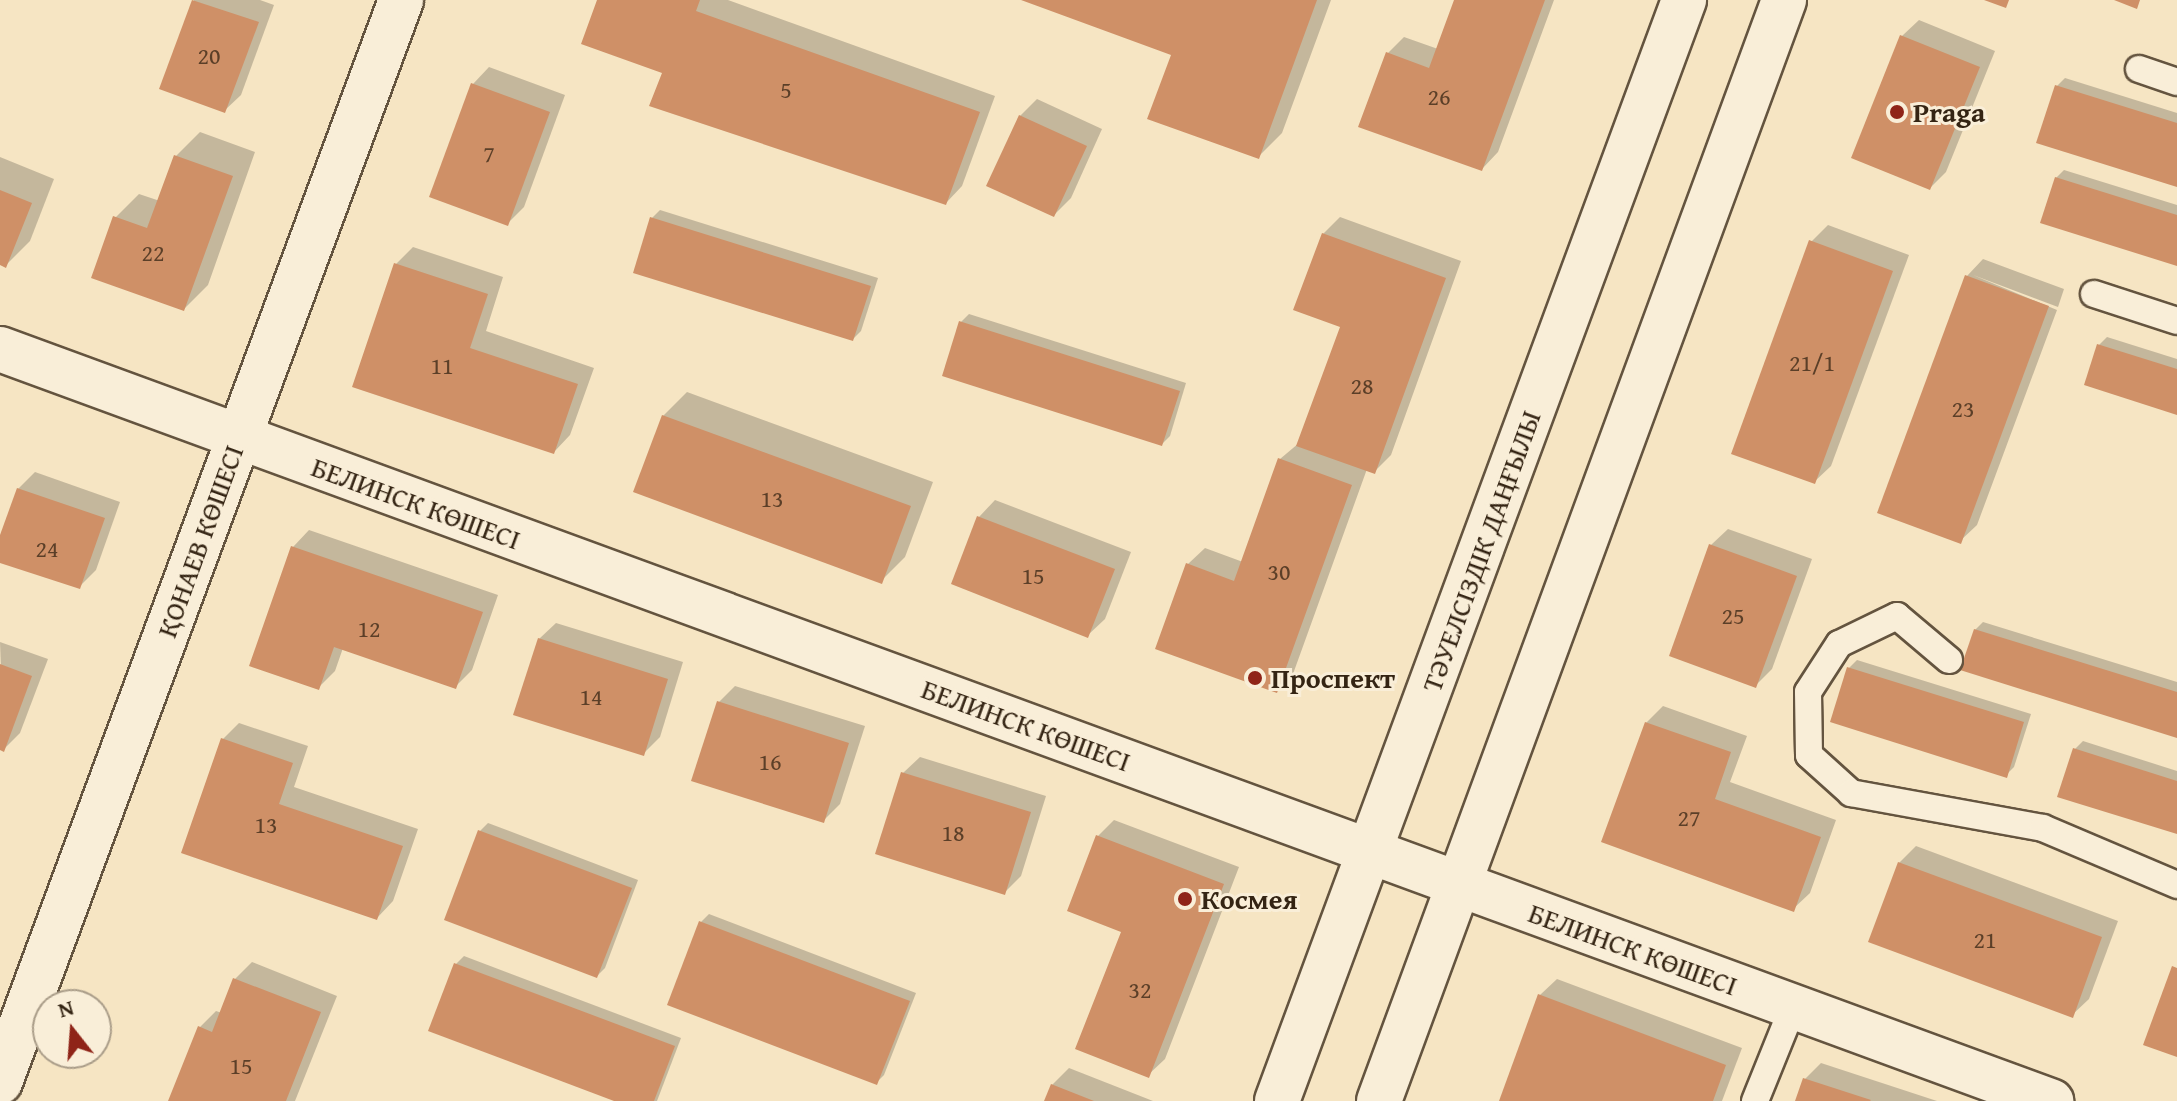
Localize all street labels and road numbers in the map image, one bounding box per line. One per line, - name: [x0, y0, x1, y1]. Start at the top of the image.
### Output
- street label: ТӘУЕЛСІЗДІК ДАҢҒЫЛЫ: [1414, 406, 1548, 696]
- street label: ҚОНАЕВ КӨШЕСІ: [150, 440, 250, 642]
- street label: БЕЛИНСК КӨШЕСІ: [307, 450, 525, 556]
- street label: БЕЛИНСК КӨШЕСІ: [917, 672, 1135, 778]
- street label: БЕЛИНСК КӨШЕСІ: [1524, 896, 1742, 1002]

